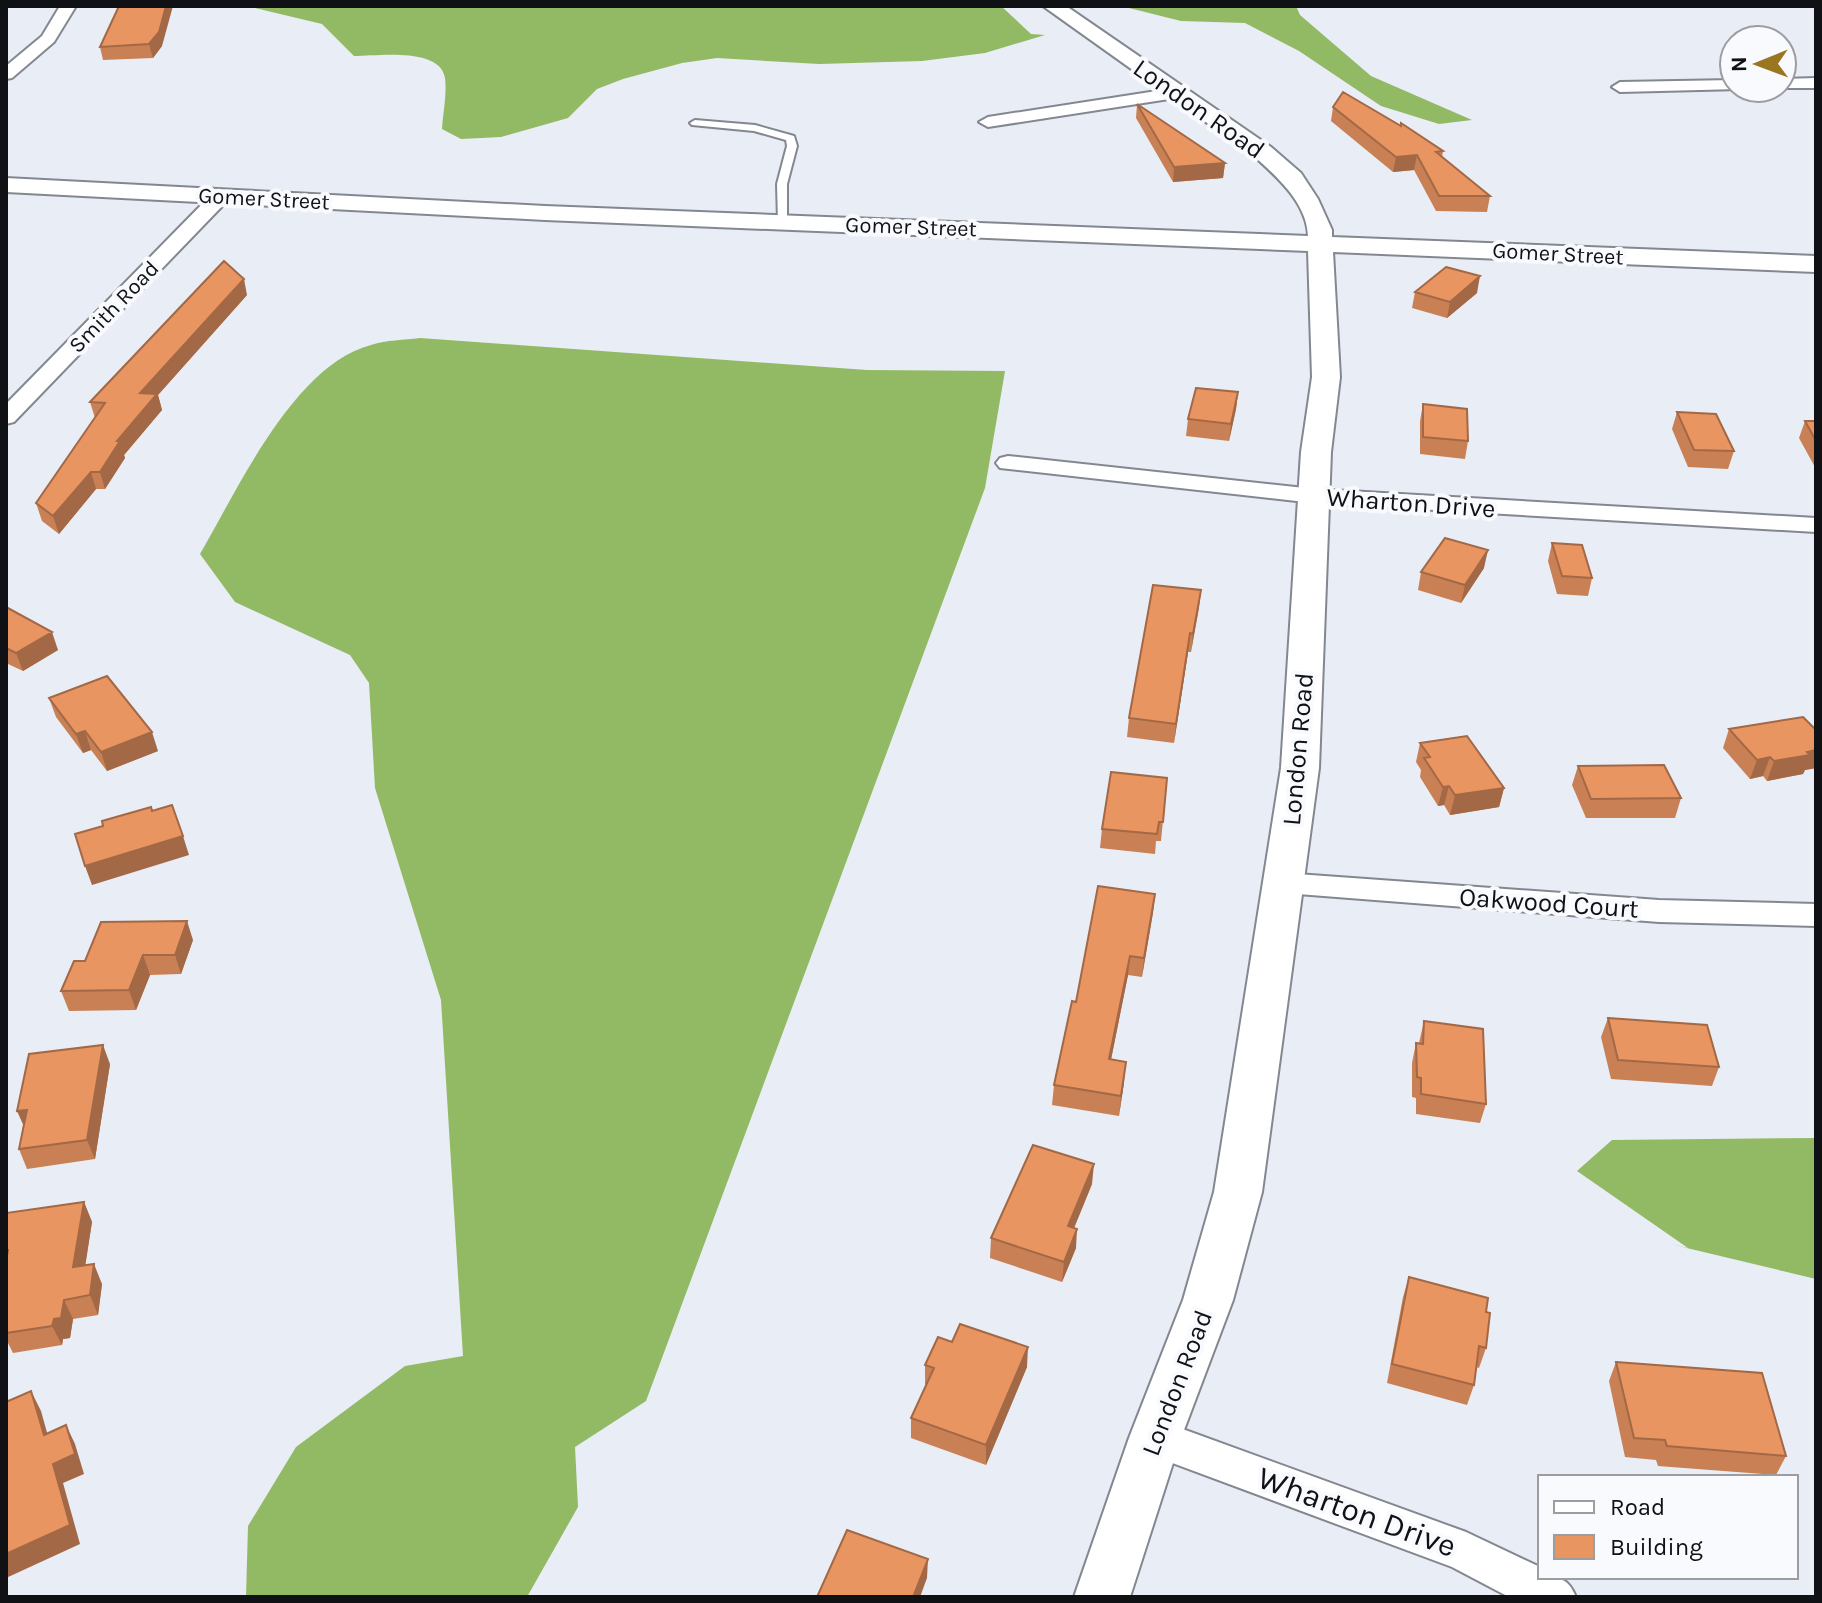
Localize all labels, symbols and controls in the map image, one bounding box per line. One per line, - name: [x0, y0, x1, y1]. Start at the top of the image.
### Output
- north arrow: [1718, 24, 1798, 104]
- street label: London Road: [1127, 52, 1271, 166]
- text: N: [1726, 56, 1752, 72]
- street label: Gomer Street: [198, 183, 330, 215]
- street label: Gomer Street: [845, 212, 977, 242]
- street label: Gomer Street: [1492, 238, 1624, 270]
- street label: Smith Road: [64, 256, 164, 358]
- street label: Wharton Drive: [1326, 482, 1496, 524]
- street label: London Road: [1276, 671, 1320, 827]
- street label: Oakwood Court: [1458, 881, 1640, 925]
- street label: London Road: [1135, 1306, 1219, 1460]
- street label: Wharton Drive: [1253, 1459, 1461, 1565]
- legend: [1538, 1475, 1798, 1579]
- text: Road: [1610, 1493, 1665, 1521]
- text: Building: [1610, 1533, 1703, 1561]

